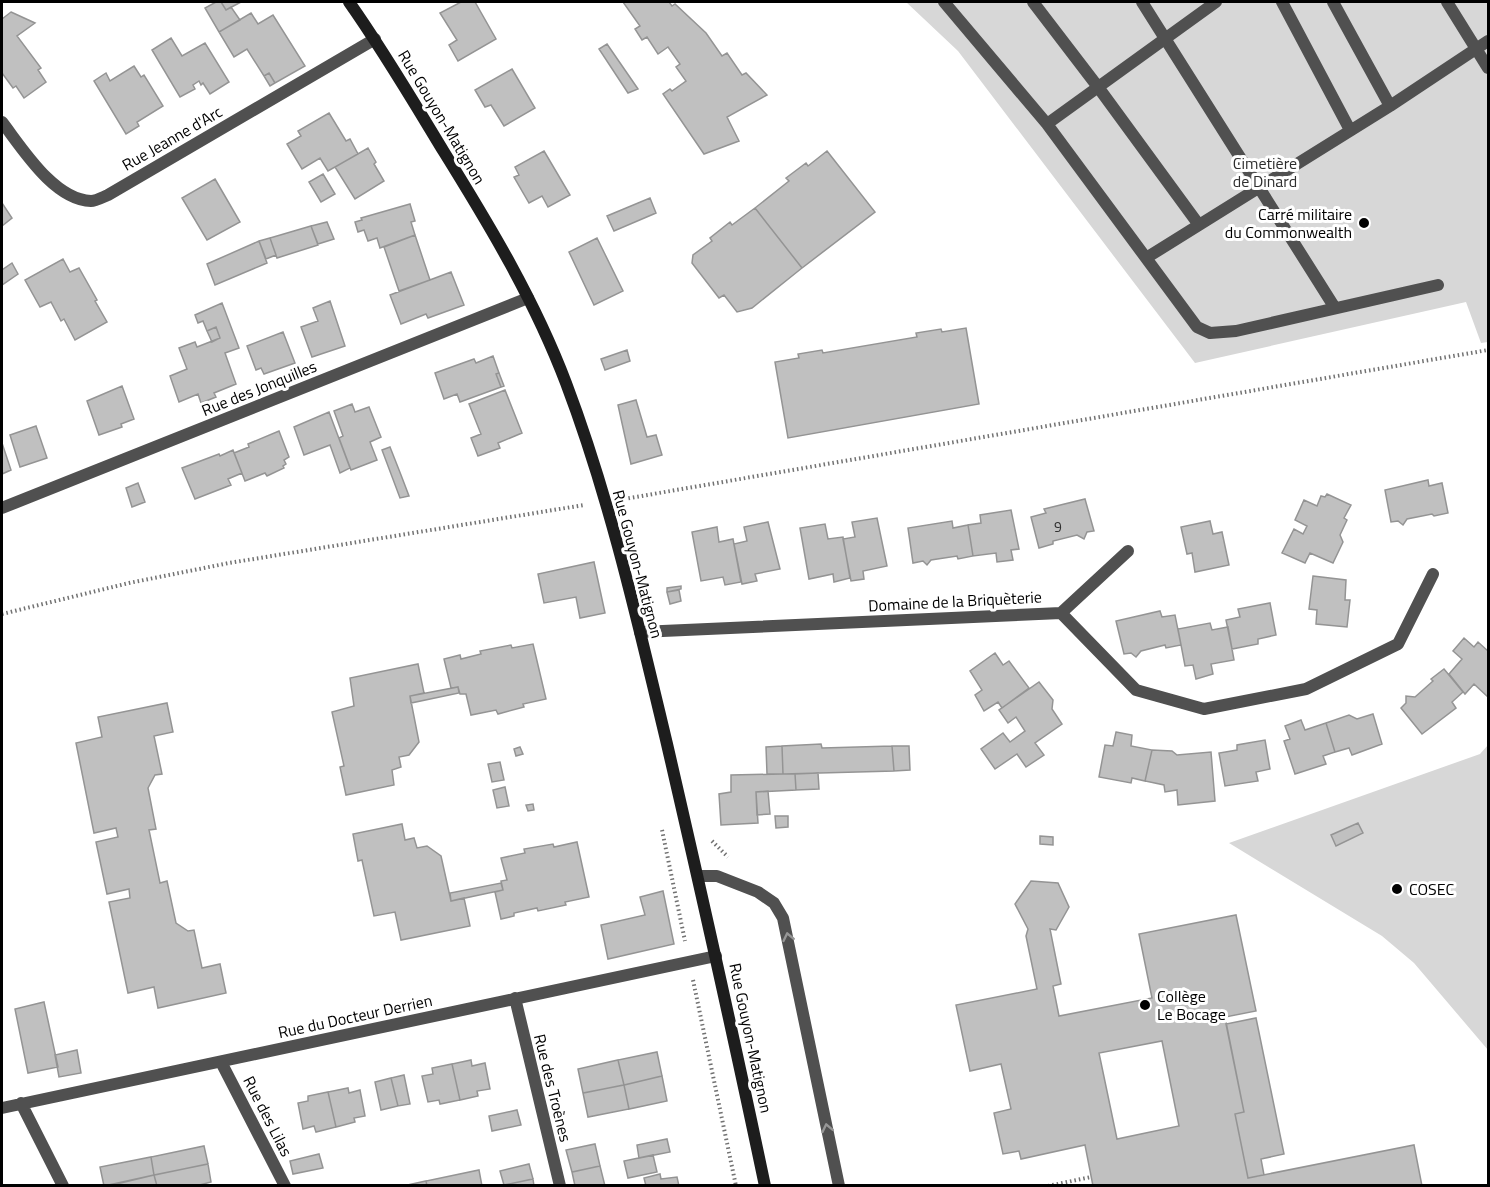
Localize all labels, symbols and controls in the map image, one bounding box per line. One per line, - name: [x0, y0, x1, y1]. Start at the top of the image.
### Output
- street label: Rue Gouyon-Matignon: [392, 45, 492, 189]
- street label: Rue Jeanne d'Arc: [117, 100, 227, 176]
- park label: Cimetière de Dinard: [1233, 151, 1297, 193]
- place label: Carré militaire du Commonwealth: [1225, 202, 1352, 244]
- marker: Carré militaire du Commonwealth: [1357, 216, 1371, 230]
- street label: Rue des Jonquilles: [198, 354, 320, 422]
- street label: Rue Gouyon-Matignon: [607, 487, 669, 641]
- house number: 9: [1054, 516, 1062, 537]
- street label: Domaine de la Briquèterie: [868, 584, 1042, 618]
- place label: COSEC: [1409, 877, 1454, 901]
- marker: COSEC: [1390, 882, 1404, 896]
- one-way arrow: [782, 933, 795, 943]
- street label: Rue Gouyon-Matignon: [723, 961, 779, 1115]
- place label: Collège Le Bocage: [1157, 984, 1226, 1026]
- street label: Rue du Docteur Derrien: [276, 988, 434, 1044]
- marker: Collège Le Bocage: [1138, 998, 1152, 1012]
- street label: Rue des Troènes: [528, 1032, 578, 1144]
- street label: Rue des Lilas: [237, 1071, 299, 1161]
- one-way arrow: [821, 1124, 834, 1134]

